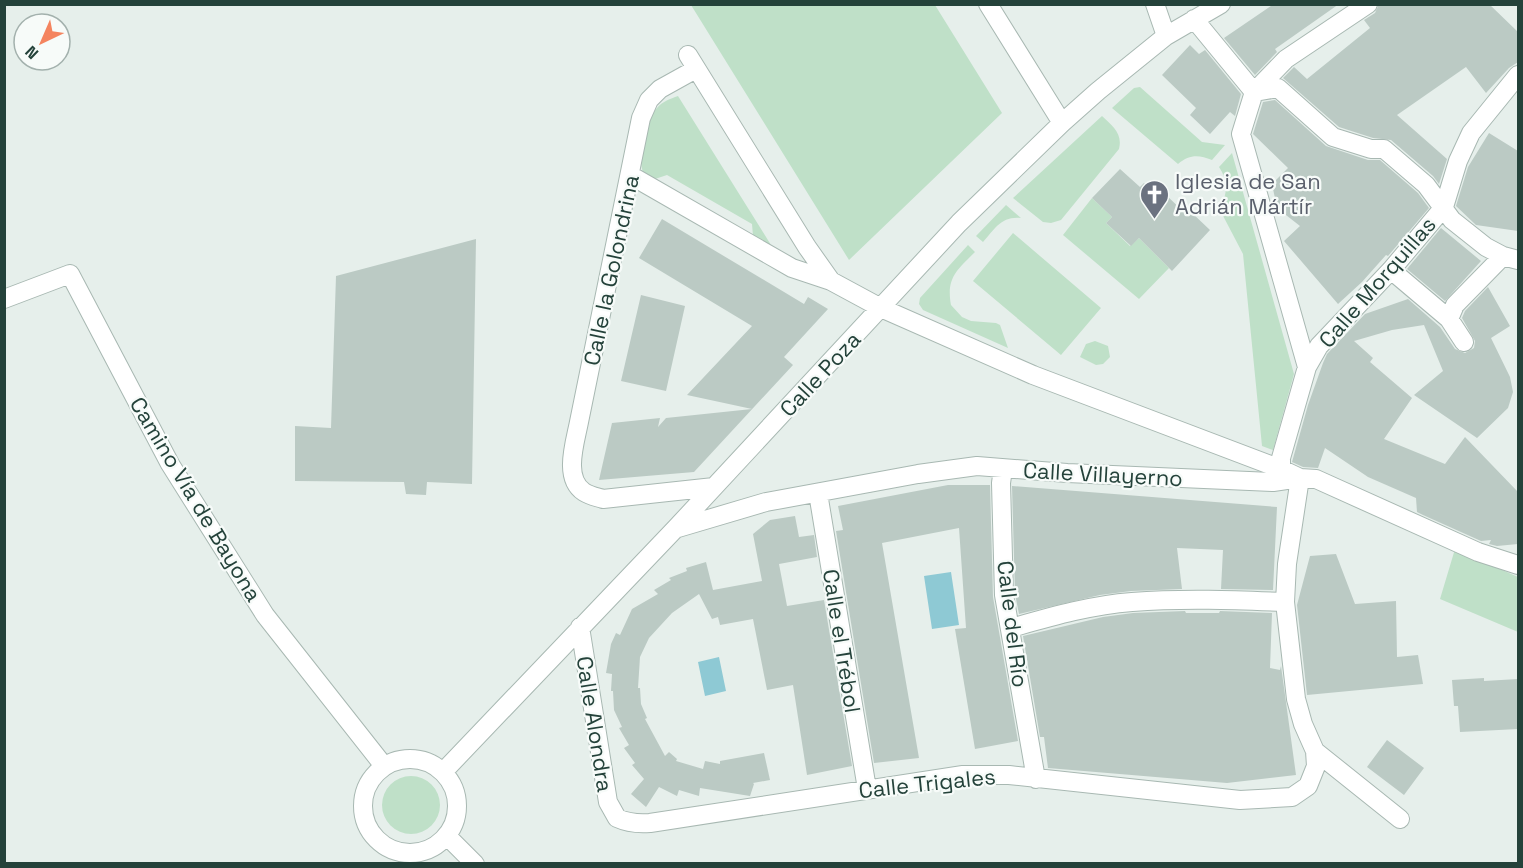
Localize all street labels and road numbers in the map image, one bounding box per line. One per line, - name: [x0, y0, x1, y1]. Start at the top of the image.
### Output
- street label: Calle la Golondrina: [577, 172, 645, 368]
- street label: Calle Morquillas: [1312, 211, 1442, 353]
- street label: Calle Poza: [773, 325, 867, 422]
- street label: Camino Vía de Bayona: [124, 392, 268, 607]
- street label: Calle Villayerno: [1022, 456, 1184, 492]
- street label: Calle del Río: [991, 559, 1035, 689]
- street label: Calle el Trébol: [817, 567, 867, 715]
- street label: Calle Alondra: [570, 654, 620, 794]
- street label: Calle Trigales: [857, 762, 997, 804]

